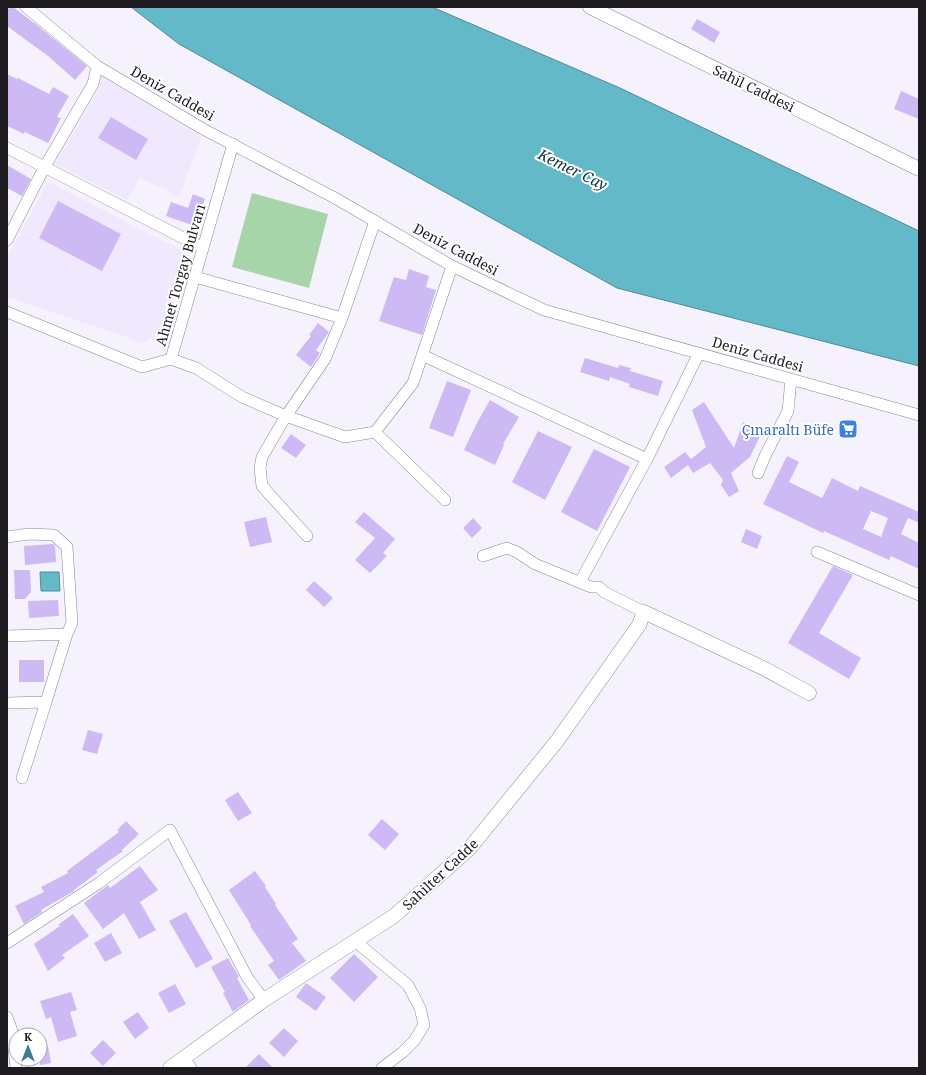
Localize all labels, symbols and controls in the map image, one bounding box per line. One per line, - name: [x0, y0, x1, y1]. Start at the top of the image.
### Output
- street label: Sahil Caddesi: [710, 60, 799, 116]
- street label: Deniz Caddesi: [128, 61, 219, 125]
- water label: Kemer Cay: [534, 143, 611, 194]
- street label: Ahmet Torgay Bulvarı: [151, 201, 209, 348]
- street label: Deniz Caddesi: [410, 219, 502, 280]
- street label: Deniz Caddesi: [710, 332, 806, 376]
- supermarket icon: Çınaraltı Büfe: [837, 418, 859, 440]
- place label: Çınaraltı Büfe: [742, 420, 834, 439]
- street label: Sahilter Cadde: [398, 834, 482, 914]
- north arrow: [8, 1027, 48, 1067]
- text: K: [24, 1029, 33, 1044]

